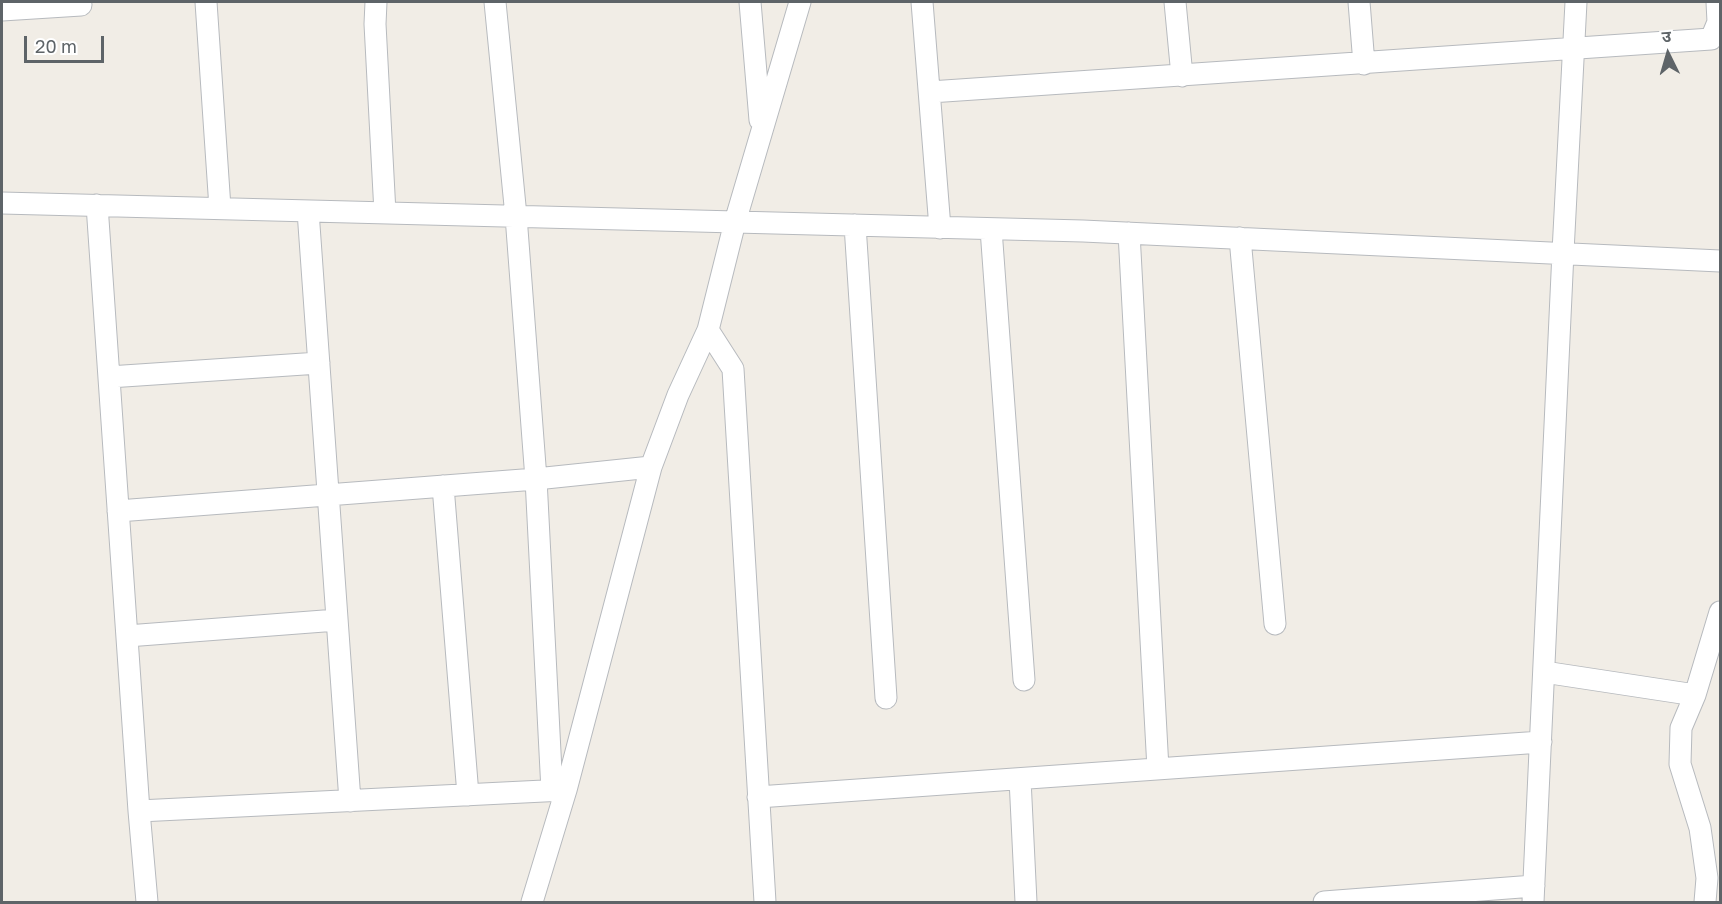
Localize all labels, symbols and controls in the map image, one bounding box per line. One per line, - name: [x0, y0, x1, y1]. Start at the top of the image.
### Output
- scale bar: [27, 24, 106, 62]
- north arrow: [1638, 24, 1698, 84]
- text: उ: [1661, 26, 1672, 46]
- text: 20 m: [35, 35, 77, 57]

